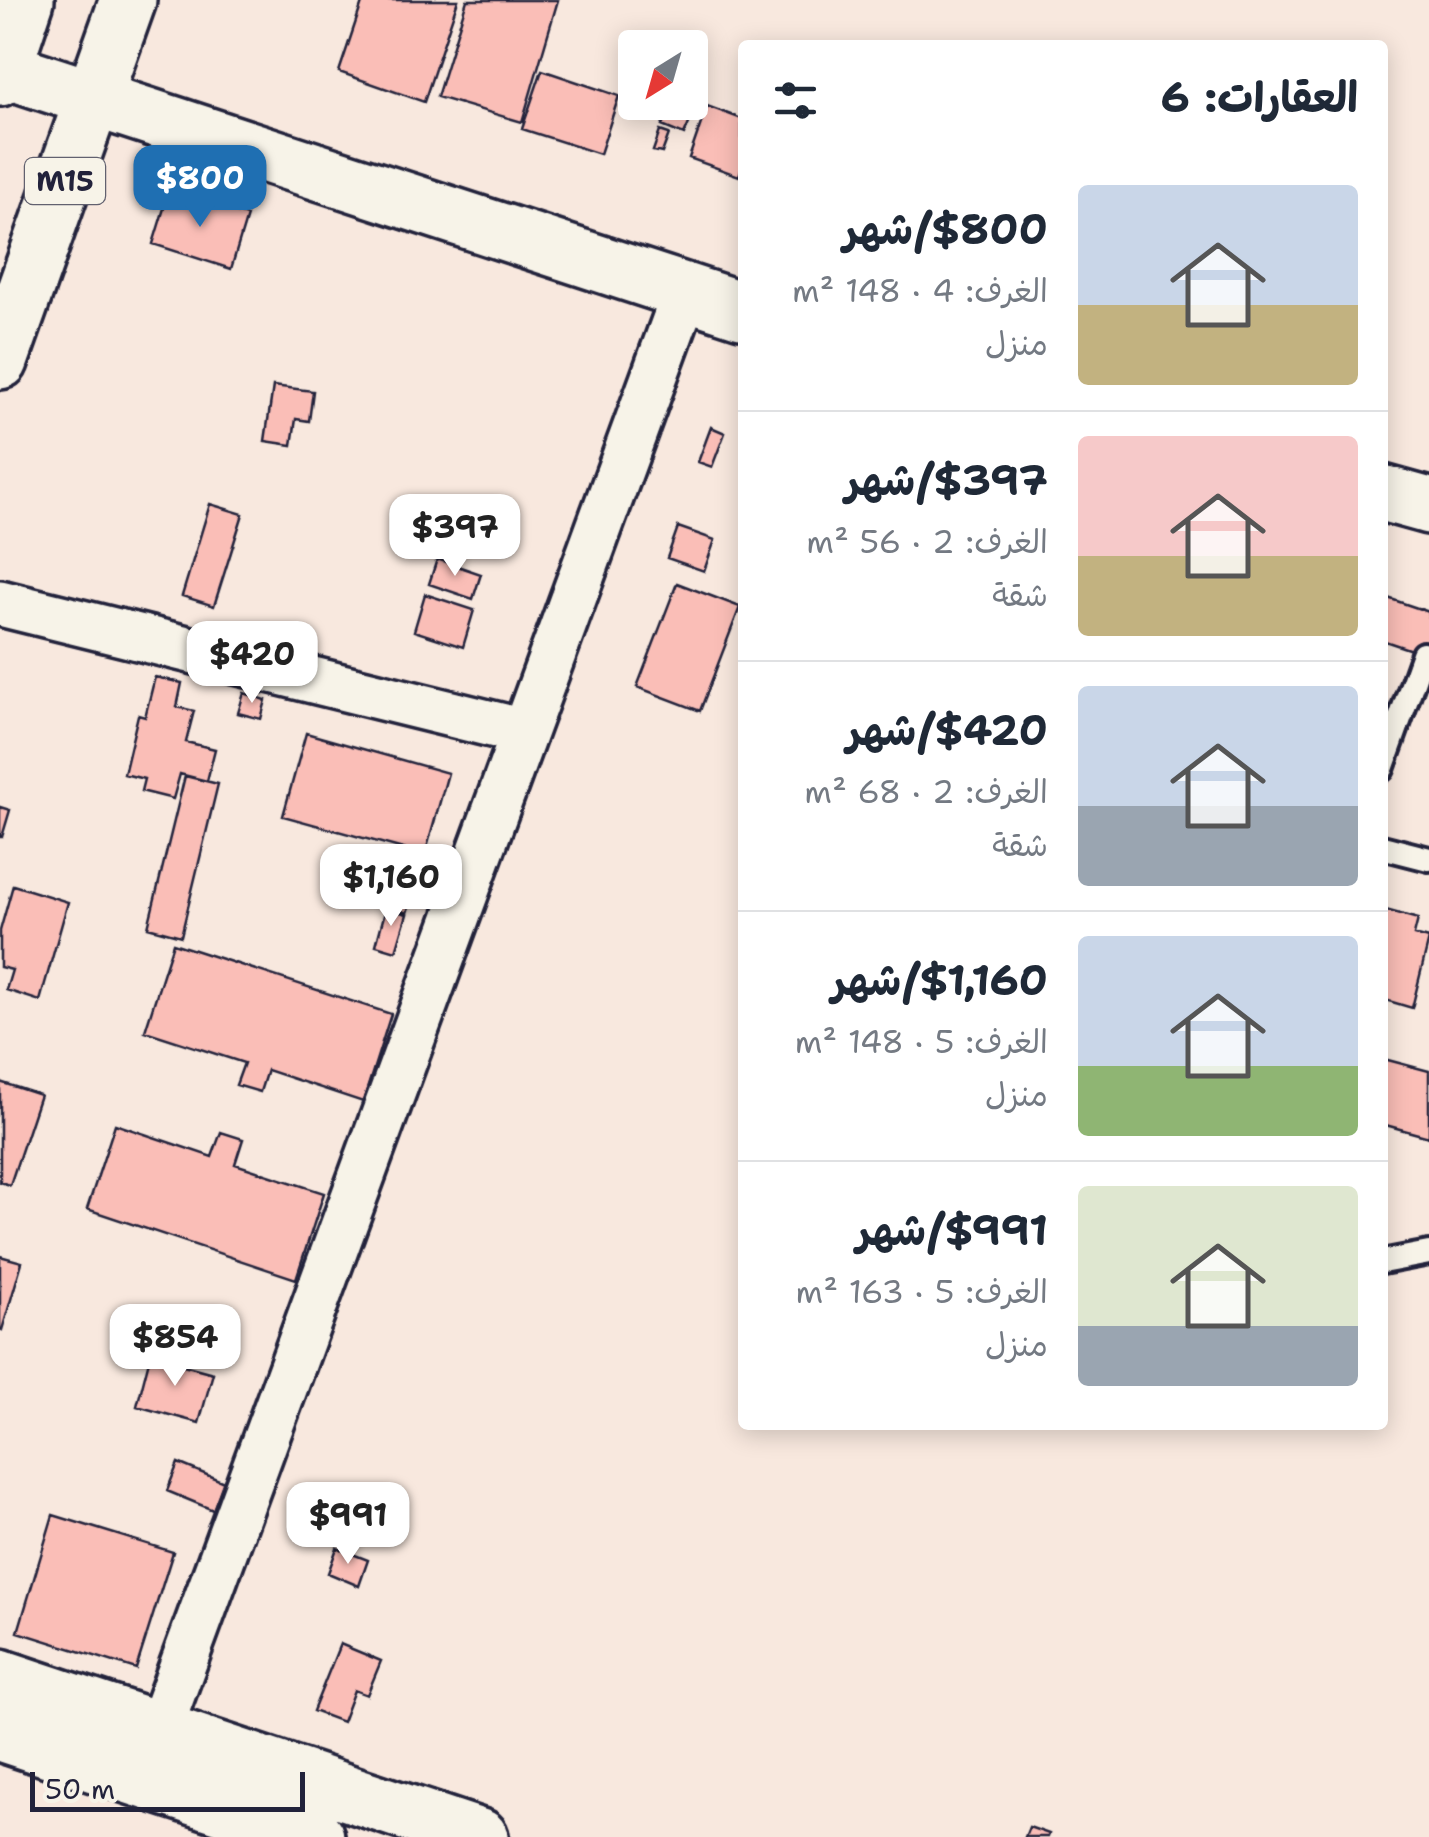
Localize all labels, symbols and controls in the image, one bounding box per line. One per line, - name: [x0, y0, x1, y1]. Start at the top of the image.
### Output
- north arrow: [618, 30, 708, 120]
- map controls: [618, 30, 708, 120]
- text: العقارات: 6: [1160, 69, 1358, 125]
- icon: filters: [768, 73, 823, 128]
- pin: $800: [141, 145, 259, 230]
- text: $800: [155, 156, 245, 199]
- road number: M15: [25, 158, 105, 204]
- text: $800/شهر: [843, 201, 1048, 257]
- icon: home: [1158, 225, 1278, 345]
- text: الغرف: 4 · 148 m²: [792, 269, 1048, 312]
- text: منزل: [985, 322, 1048, 365]
- text: $397/شهر: [845, 452, 1048, 508]
- icon: home: [1158, 476, 1278, 596]
- pin: $397: [396, 494, 514, 579]
- text: $397: [411, 505, 499, 548]
- text: الغرف: 2 · 56 m²: [806, 520, 1048, 563]
- text: شقة: [992, 573, 1048, 616]
- pin: $420: [193, 621, 311, 706]
- text: $420: [209, 632, 295, 675]
- text: $420/شهر: [846, 702, 1048, 758]
- icon: home: [1158, 726, 1278, 846]
- text: الغرف: 2 · 68 m²: [804, 770, 1048, 813]
- text: شقة: [992, 823, 1048, 866]
- pin: $1,160: [310, 844, 472, 929]
- text: $1,160: [342, 855, 440, 898]
- text: $1,160/شهر: [831, 952, 1048, 1008]
- icon: home: [1158, 976, 1278, 1096]
- text: الغرف: 5 · 148 m²: [795, 1020, 1048, 1063]
- text: منزل: [985, 1073, 1048, 1116]
- text: $991/شهر: [856, 1202, 1048, 1258]
- icon: home: [1158, 1226, 1278, 1346]
- text: الغرف: 5 · 163 m²: [796, 1270, 1048, 1313]
- pin: $854: [116, 1304, 234, 1389]
- text: $854: [132, 1315, 218, 1358]
- text: منزل: [985, 1323, 1048, 1366]
- pin: $991: [289, 1482, 407, 1567]
- text: $991: [308, 1493, 388, 1536]
- scale bar: [30, 1767, 305, 1812]
- text: 50 m: [45, 1770, 115, 1808]

